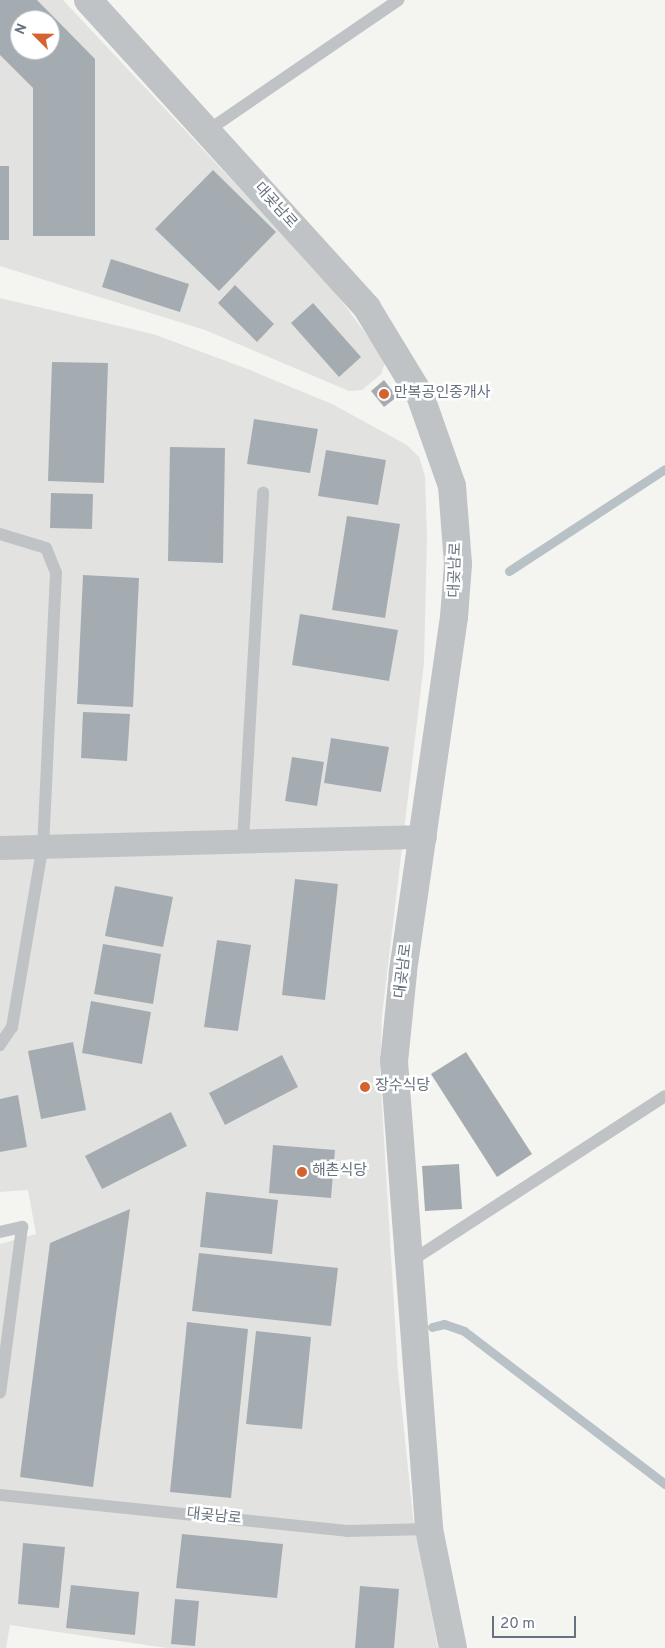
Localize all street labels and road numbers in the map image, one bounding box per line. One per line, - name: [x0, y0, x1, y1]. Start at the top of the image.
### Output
- street label: 대곶남로: [250, 179, 300, 233]
- street label: 대곶남로: [446, 542, 466, 598]
- street label: 대곶남로: [392, 943, 416, 999]
- street label: 대곶남로: [186, 1505, 242, 1529]

